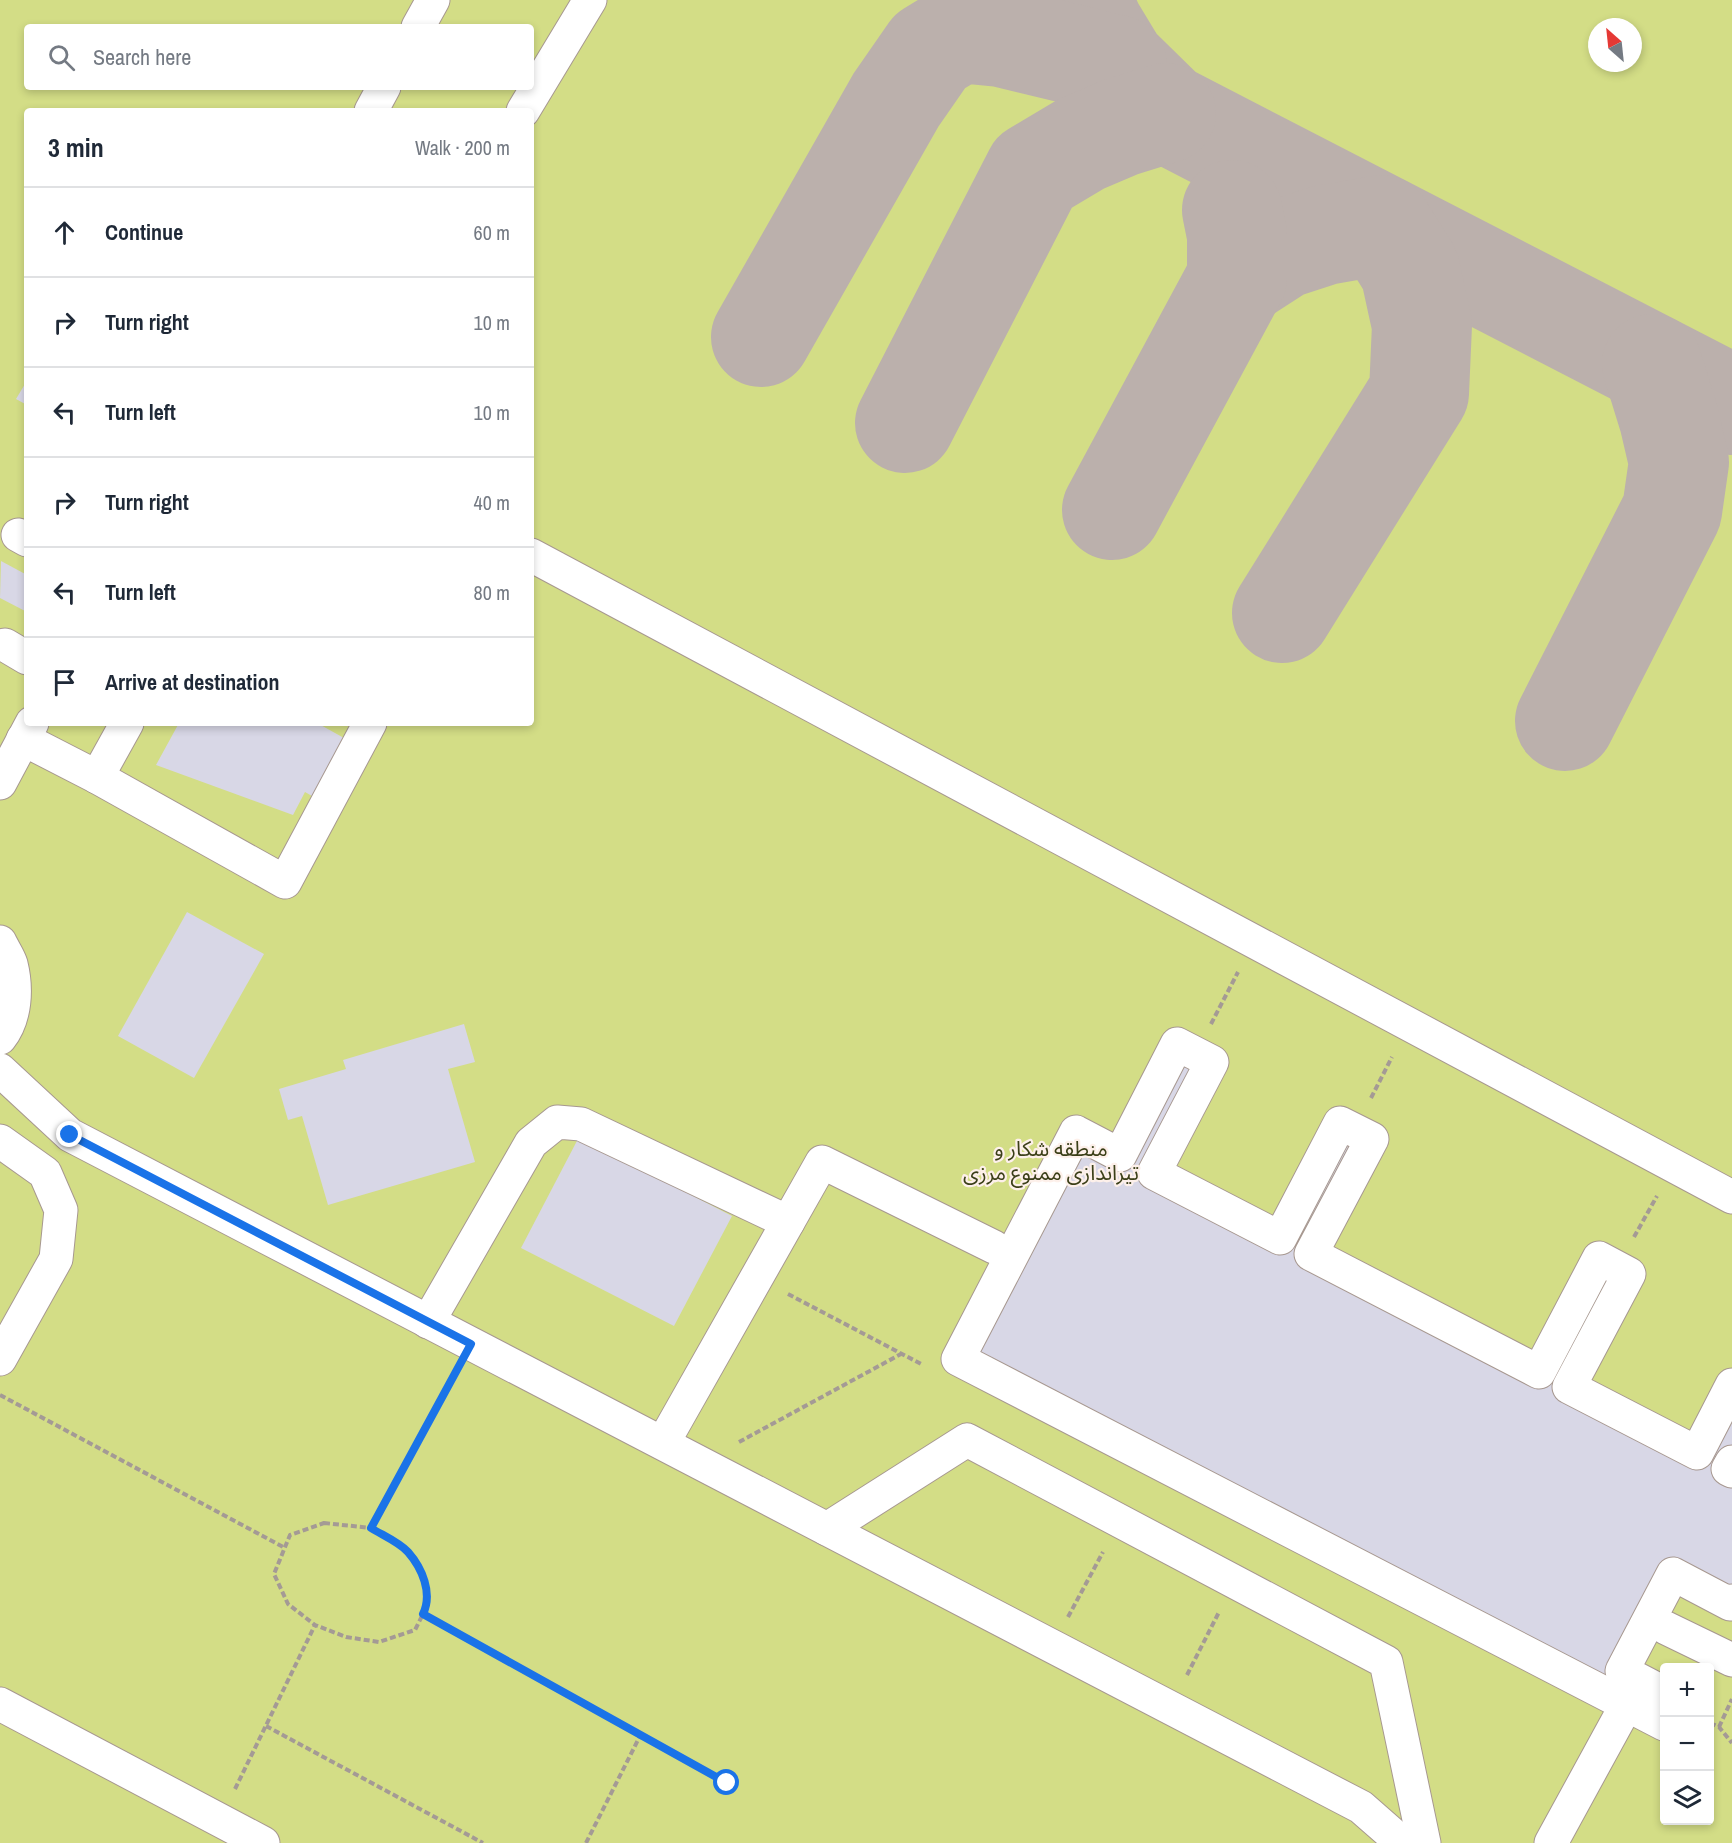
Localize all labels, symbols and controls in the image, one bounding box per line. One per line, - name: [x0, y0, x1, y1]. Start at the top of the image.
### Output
- north arrow: [1588, 18, 1642, 72]
- search box: [24, 24, 534, 90]
- icon: search: [45, 41, 78, 74]
- text: Search here: [93, 42, 191, 72]
- text: 3 min: [48, 130, 104, 165]
- text: Walk · 200 m: [415, 134, 510, 161]
- icon: ahead: [48, 216, 81, 249]
- text: Continue: [105, 217, 183, 247]
- text: 60 m: [474, 219, 510, 246]
- icon: right: [48, 306, 81, 339]
- text: Turn right: [105, 307, 189, 337]
- text: 10 m: [474, 309, 510, 336]
- icon: left: [48, 396, 81, 429]
- text: Turn left: [105, 397, 176, 427]
- text: 10 m: [474, 399, 510, 426]
- icon: right: [48, 486, 81, 519]
- text: Turn right: [105, 487, 189, 517]
- text: 40 m: [474, 489, 510, 516]
- icon: left: [48, 576, 81, 609]
- text: Turn left: [105, 577, 176, 607]
- text: 80 m: [474, 579, 510, 606]
- icon: arrive: [48, 666, 81, 699]
- text: Arrive at destination: [105, 667, 279, 697]
- route end: [56, 1121, 82, 1147]
- park label: منطقه شکار و تیراندازی ممنوع مرزی: [963, 1134, 1139, 1188]
- map controls: [1660, 1663, 1714, 1825]
- button: +: [1660, 1663, 1714, 1717]
- button: −: [1660, 1717, 1714, 1771]
- route start: [713, 1769, 739, 1795]
- button: layers: [1660, 1771, 1714, 1825]

